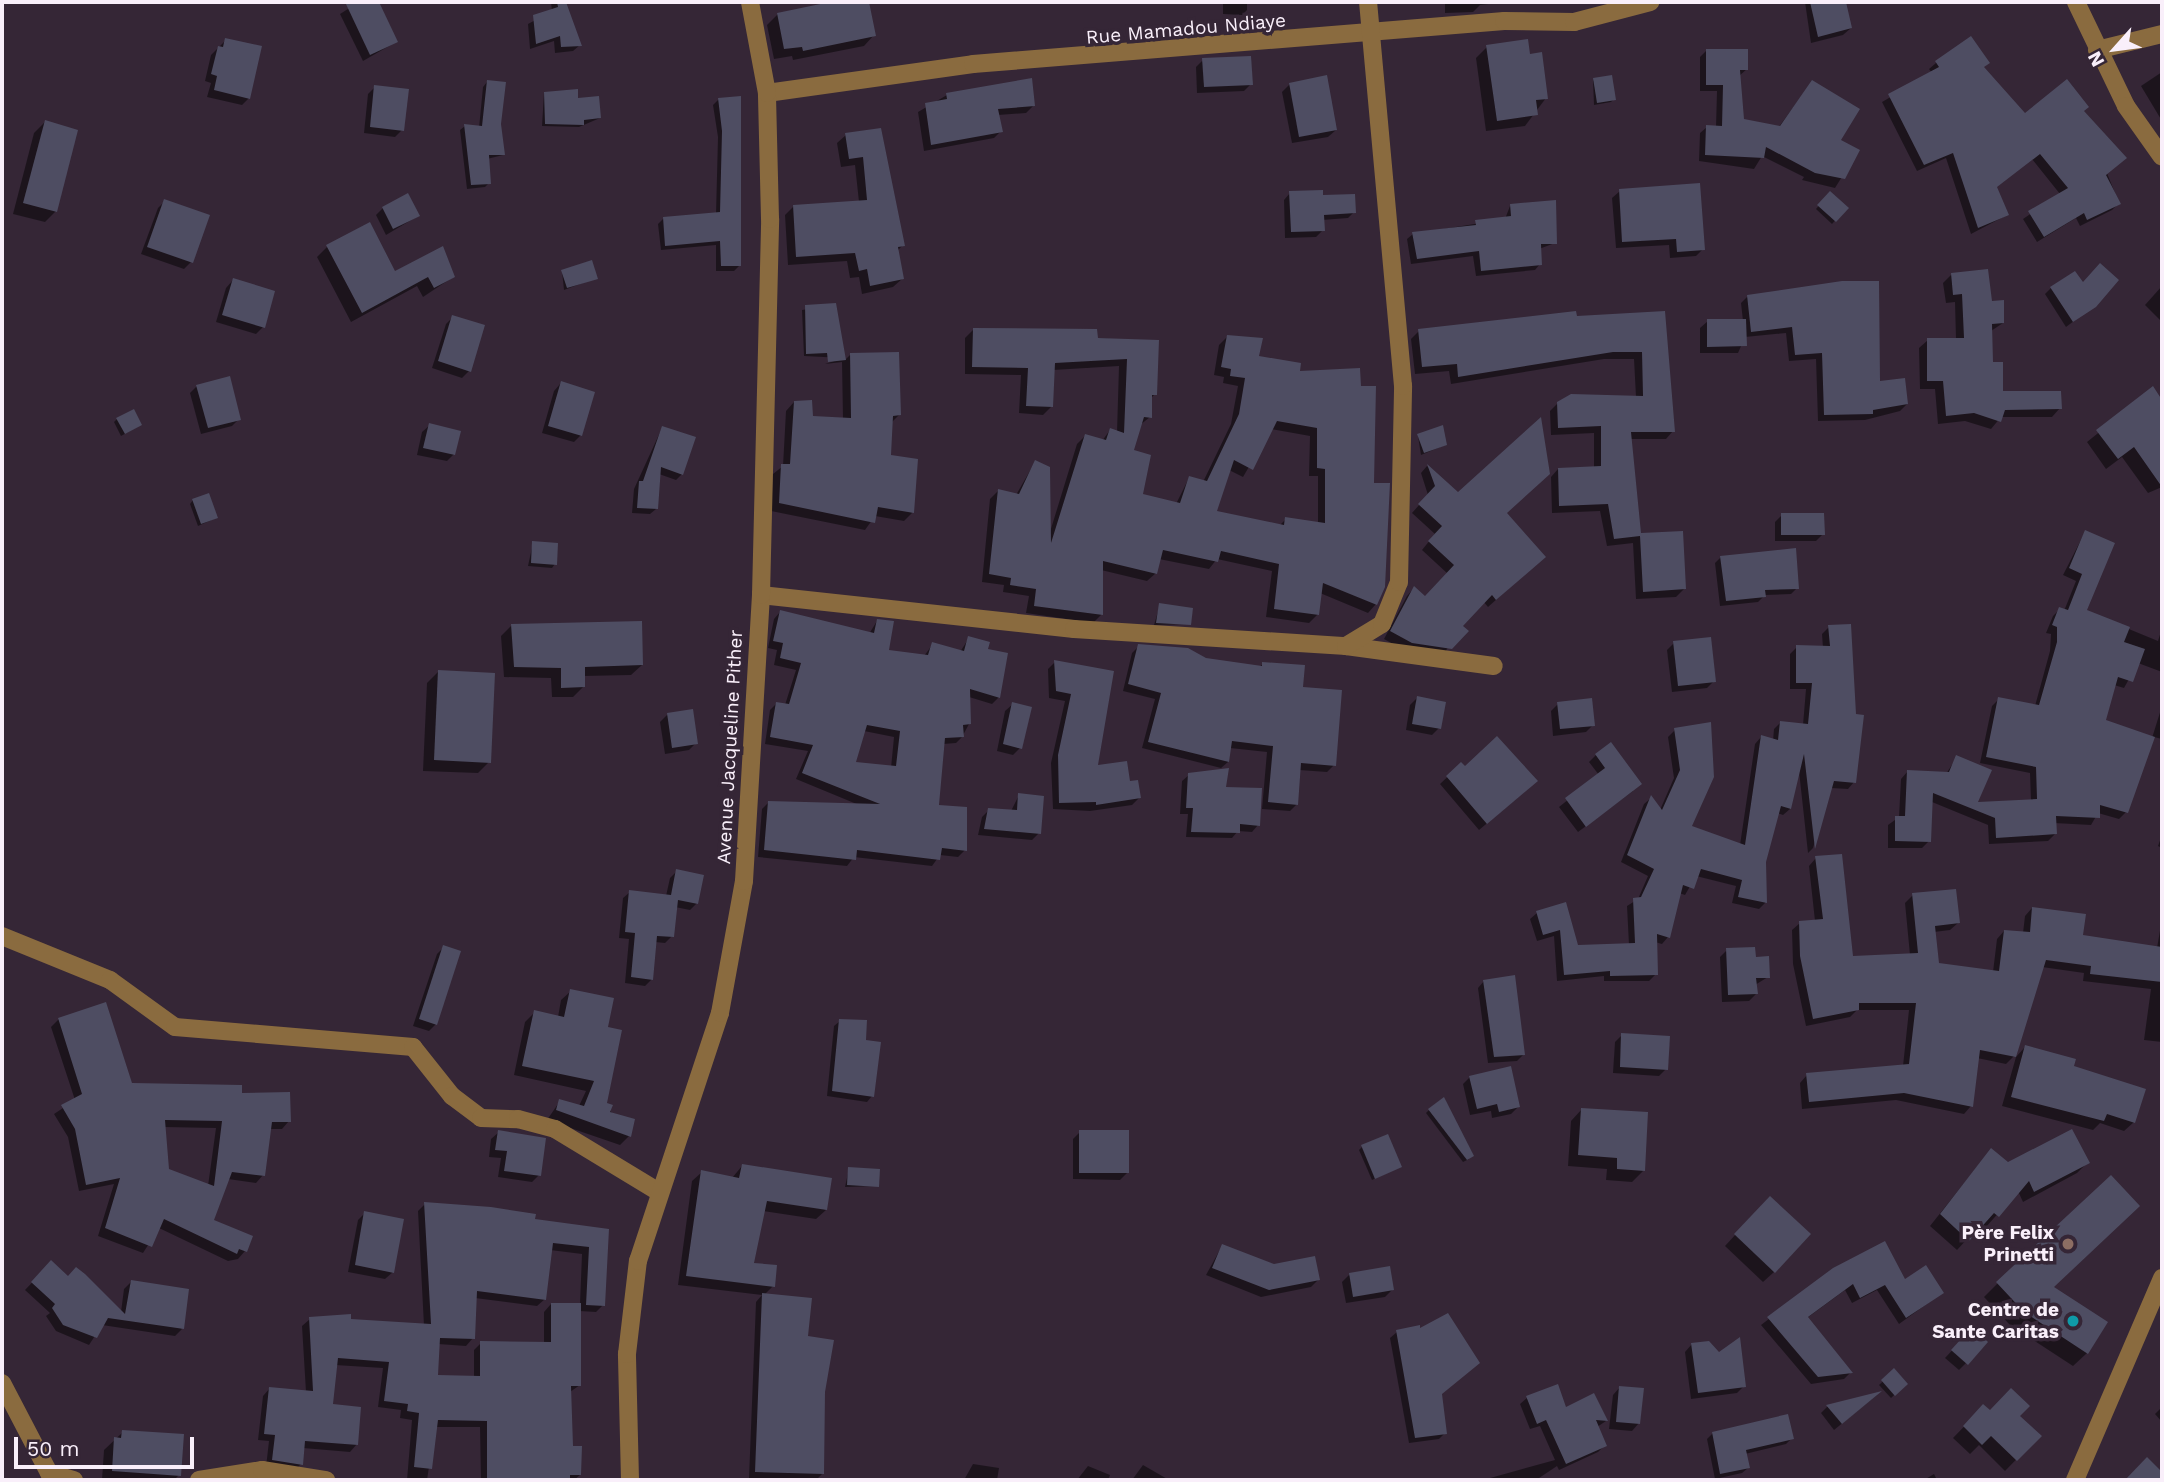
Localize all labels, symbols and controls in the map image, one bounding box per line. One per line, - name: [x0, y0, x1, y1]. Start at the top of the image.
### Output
- street label: Rue Mamadou Ndiaye: [1085, 9, 1287, 49]
- north arrow: [2080, 14, 2150, 84]
- text: N: [2083, 47, 2109, 71]
- street label: Avenue Jacqueline Pither: [712, 629, 748, 865]
- place label: Père Felix Prinetti: [1962, 1222, 2054, 1266]
- marker: Père Felix Prinetti: [2060, 1236, 2076, 1252]
- place label: Centre de Sante Caritas: [1932, 1299, 2059, 1343]
- marker: Centre de Sante Caritas: [2065, 1313, 2081, 1329]
- scale bar: [18, 1422, 198, 1466]
- text: 50 m: [27, 1436, 79, 1461]

